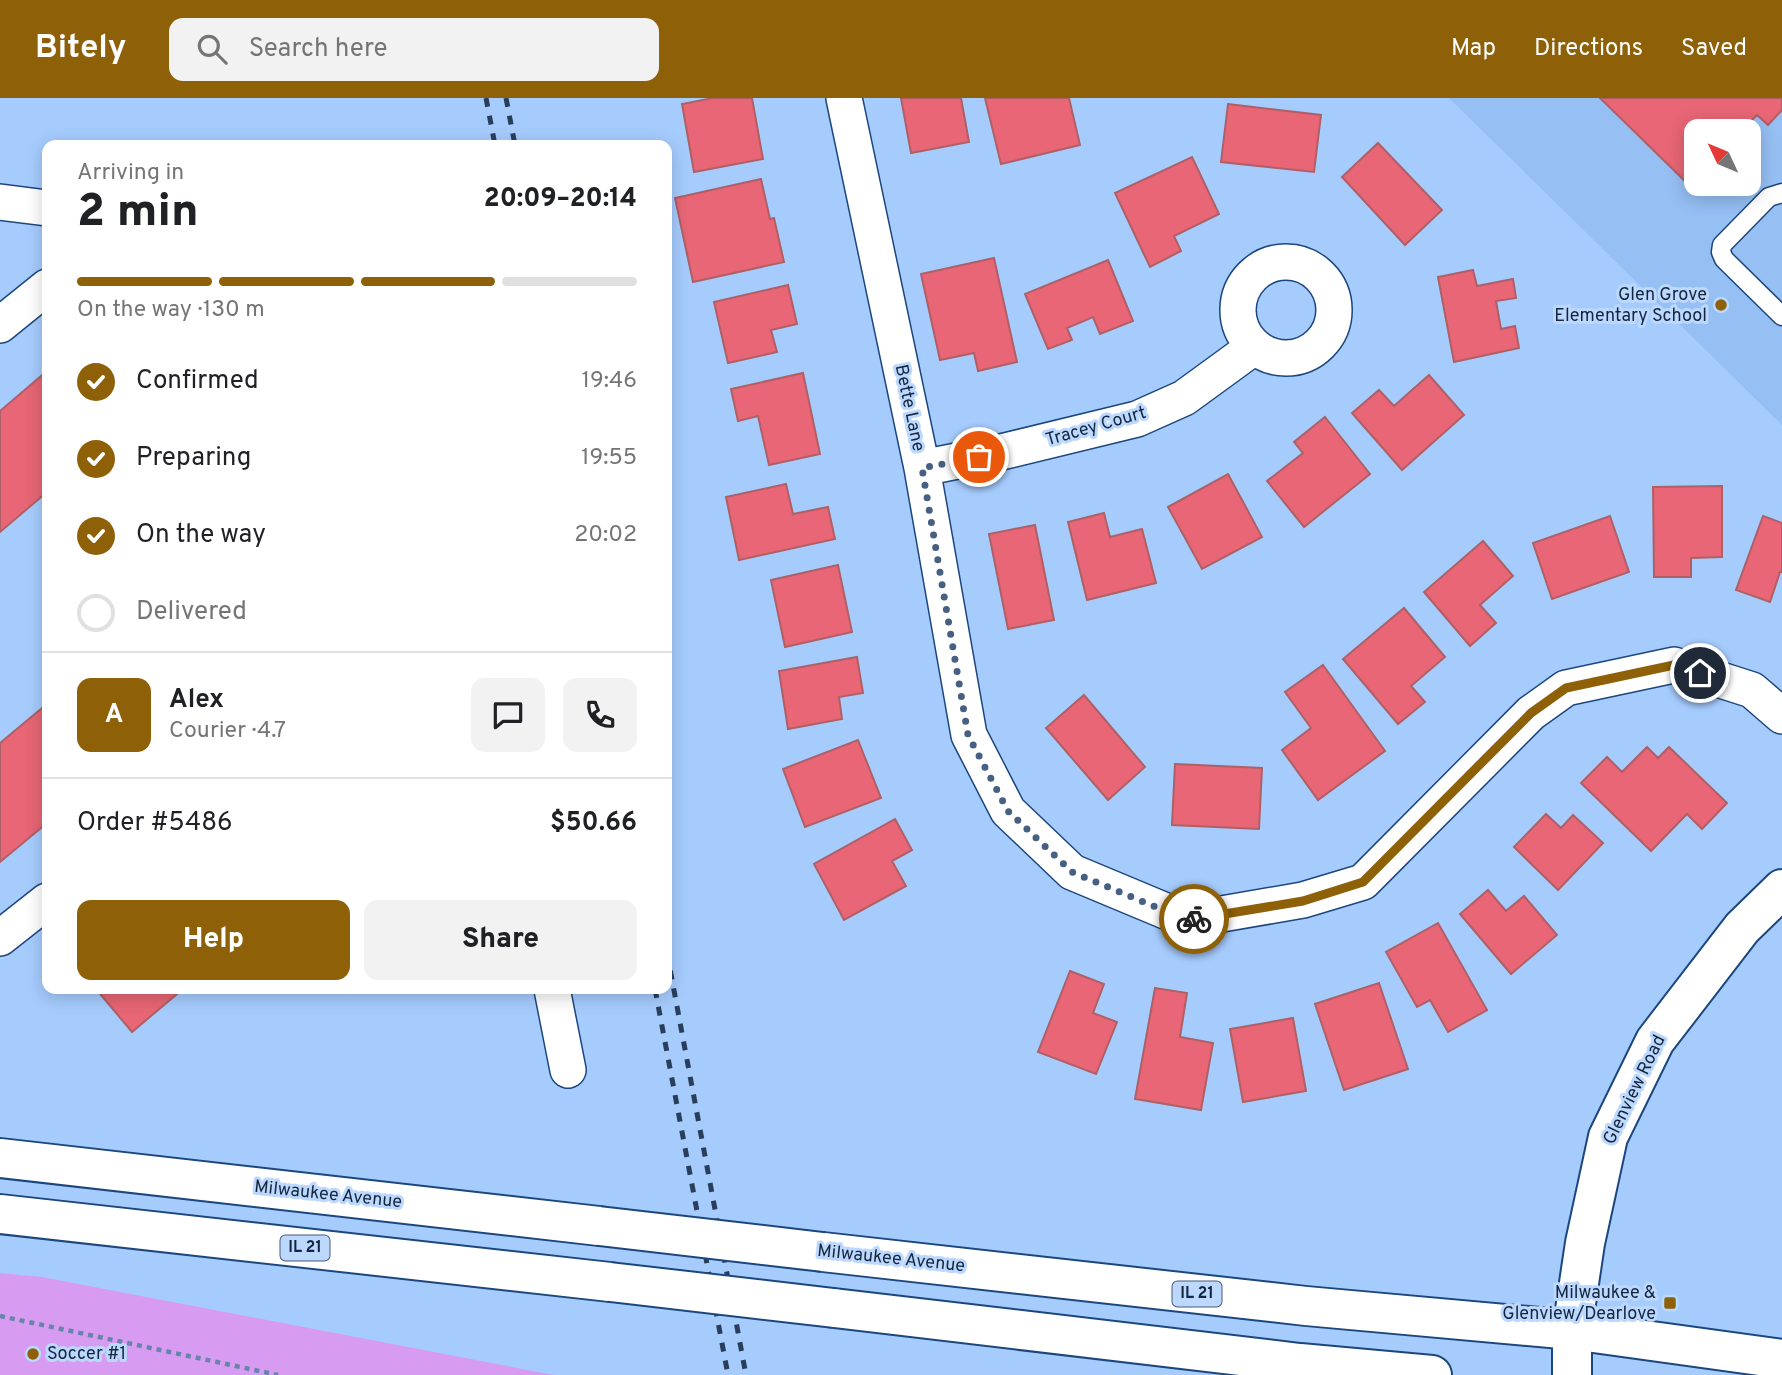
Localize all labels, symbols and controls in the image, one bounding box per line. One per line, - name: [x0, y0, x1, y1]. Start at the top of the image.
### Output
- search box: [169, 18, 659, 81]
- text: Bitely: [35, 28, 127, 70]
- icon: search: [193, 30, 231, 68]
- text: Search here: [249, 33, 388, 66]
- text: Map: [1451, 34, 1496, 64]
- text: Directions: [1534, 34, 1643, 64]
- text: Saved: [1681, 34, 1747, 64]
- north arrow: [1684, 119, 1760, 196]
- map controls: [1684, 119, 1761, 196]
- text: Arriving in: [77, 159, 184, 188]
- text: 20:09–20:14: [484, 183, 637, 216]
- text: 2 min: [77, 184, 199, 243]
- place label: Glen Grove Elementary School: [1554, 284, 1707, 328]
- text: On the way · 130 m: [77, 296, 265, 325]
- marker: Glen Grove Elementary School: [1713, 297, 1729, 313]
- street label: Bette Lane: [889, 362, 929, 454]
- icon: check: [77, 363, 115, 401]
- text: Confirmed: [136, 365, 259, 398]
- text: 19:46: [582, 367, 637, 396]
- street label: Tracey Court: [1043, 402, 1149, 452]
- pin: [949, 427, 1009, 487]
- icon: bag: [960, 438, 998, 476]
- icon: check: [77, 440, 115, 478]
- text: Preparing: [136, 442, 251, 475]
- text: 19:55: [581, 444, 637, 473]
- icon: check: [77, 517, 115, 555]
- text: On the way: [136, 519, 266, 552]
- text: 20:02: [574, 521, 637, 550]
- text: Delivered: [136, 596, 247, 629]
- pin: [1670, 643, 1730, 703]
- icon: home: [1681, 654, 1719, 692]
- button: chat: [471, 678, 545, 752]
- button: phone: [563, 678, 637, 752]
- text: Alex: [169, 684, 224, 717]
- text: A: [105, 699, 123, 732]
- text: Courier · 4.7: [169, 717, 286, 746]
- text: Order #5486: [77, 807, 233, 840]
- text: $50.66: [550, 807, 637, 840]
- courier: [1159, 884, 1229, 954]
- button: Help: [77, 900, 350, 980]
- button: Share: [364, 900, 637, 980]
- icon: bike: [1175, 900, 1213, 938]
- street label: Glenview Road: [1599, 1031, 1671, 1149]
- street label: Milwaukee Avenue: [253, 1176, 403, 1214]
- road number: IL 21: [280, 1236, 330, 1260]
- street label: Milwaukee Avenue: [816, 1240, 966, 1278]
- road number: IL 21: [1172, 1282, 1222, 1306]
- place label: Milwaukee & Glenview/Dearlove: [1502, 1282, 1656, 1326]
- marker: Milwaukee & Glenview/Dearlove: [1662, 1295, 1678, 1311]
- place label: Soccer #1: [47, 1343, 126, 1366]
- marker: Soccer #1: [25, 1346, 41, 1362]

